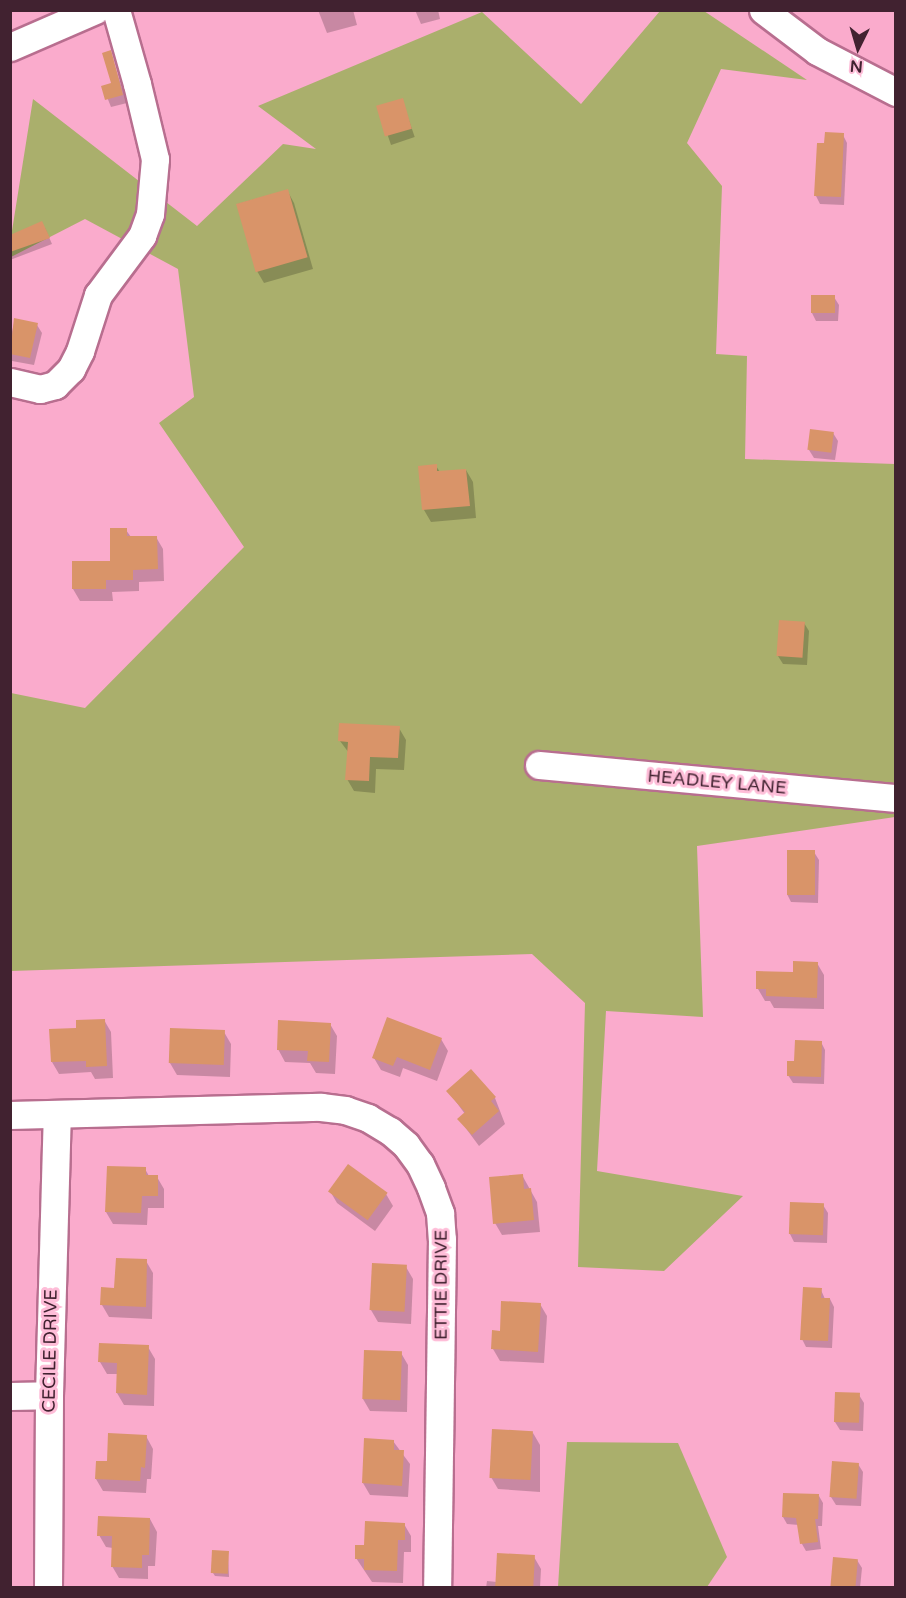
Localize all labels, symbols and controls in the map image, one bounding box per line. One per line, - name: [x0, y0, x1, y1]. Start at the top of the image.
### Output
- north arrow: [828, 18, 888, 78]
- text: N: [849, 55, 864, 76]
- street label: HEADLEY LANE: [647, 765, 787, 799]
- street label: ETTIE DRIVE: [430, 1230, 452, 1340]
- street label: CECILE DRIVE: [38, 1289, 62, 1413]

